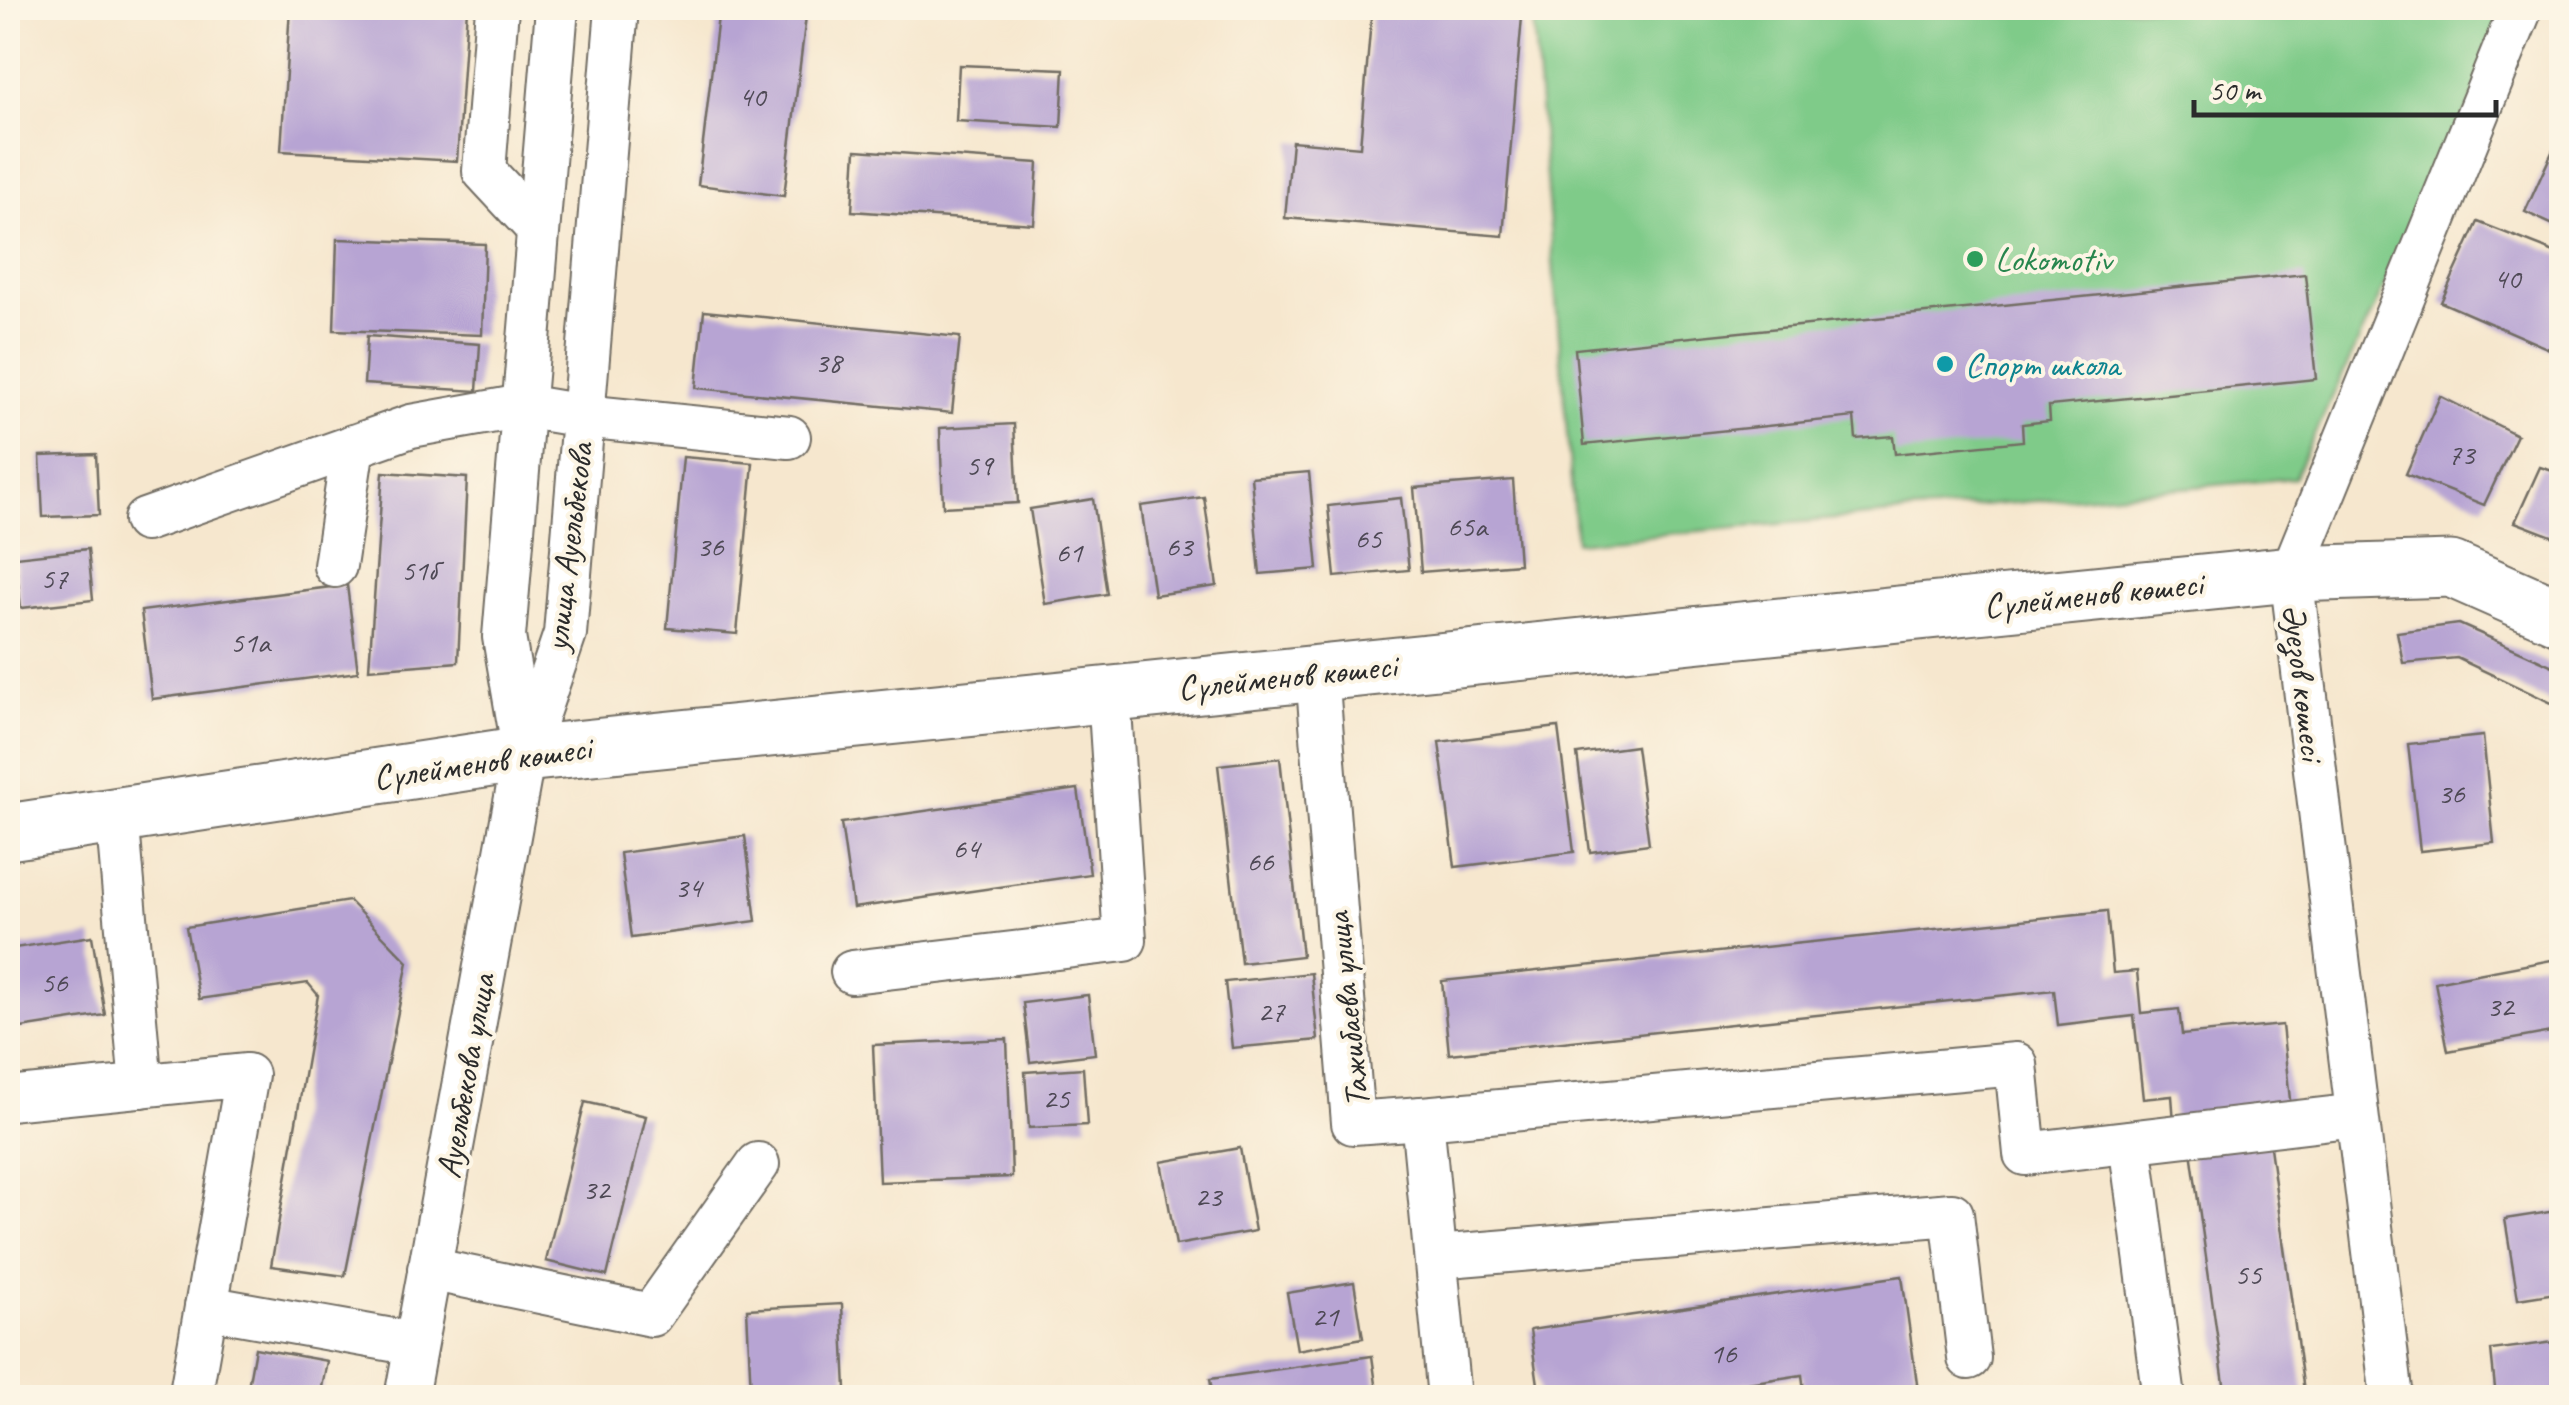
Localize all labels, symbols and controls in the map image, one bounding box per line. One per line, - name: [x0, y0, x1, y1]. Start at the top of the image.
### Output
- scale bar: [2194, 55, 2496, 117]
- text: 50 m: [2209, 71, 2262, 109]
- house number: 40: [739, 77, 768, 115]
- place label: Lokomotiv: [1995, 237, 2115, 282]
- marker: Lokomotiv: [1964, 248, 1986, 270]
- house number: 40: [2494, 259, 2523, 297]
- place label: Спорт школа: [1965, 342, 2122, 387]
- house number: 38: [815, 343, 844, 381]
- marker: Спорт школа: [1934, 353, 1956, 375]
- house number: 73: [2448, 435, 2477, 473]
- street label: улица Ауельбекова: [533, 438, 604, 656]
- house number: 59: [966, 446, 995, 484]
- house number: 65а: [1447, 507, 1489, 545]
- house number: 65: [1355, 519, 1383, 557]
- house number: 36: [697, 527, 725, 565]
- house number: 63: [1166, 527, 1195, 565]
- house number: 61: [1056, 533, 1084, 571]
- house number: 51б: [401, 551, 445, 589]
- house number: 57: [41, 559, 69, 597]
- street label: Сүлейменов көшесі: [1982, 560, 2209, 628]
- street label: Әуезов көшесі: [2272, 601, 2336, 767]
- house number: 51а: [230, 623, 272, 661]
- street label: Сүлейменов көшесі: [1176, 642, 1403, 710]
- street label: Сүлейменов көшесі: [370, 724, 598, 800]
- house number: 36: [2438, 774, 2466, 812]
- house number: 64: [953, 829, 982, 867]
- house number: 66: [1247, 842, 1275, 880]
- house number: 34: [675, 868, 704, 906]
- street label: Тажибаева улица: [1315, 908, 1380, 1110]
- house number: 56: [41, 963, 69, 1001]
- street label: Ауельбекова улица: [425, 969, 506, 1182]
- house number: 32: [2487, 987, 2516, 1025]
- house number: 27: [1258, 992, 1286, 1030]
- house number: 25: [1043, 1079, 1071, 1117]
- house number: 32: [583, 1170, 612, 1208]
- house number: 23: [1195, 1177, 1224, 1215]
- house number: 55: [2235, 1255, 2263, 1293]
- house number: 21: [1312, 1297, 1340, 1335]
- house number: 16: [1710, 1334, 1738, 1372]

